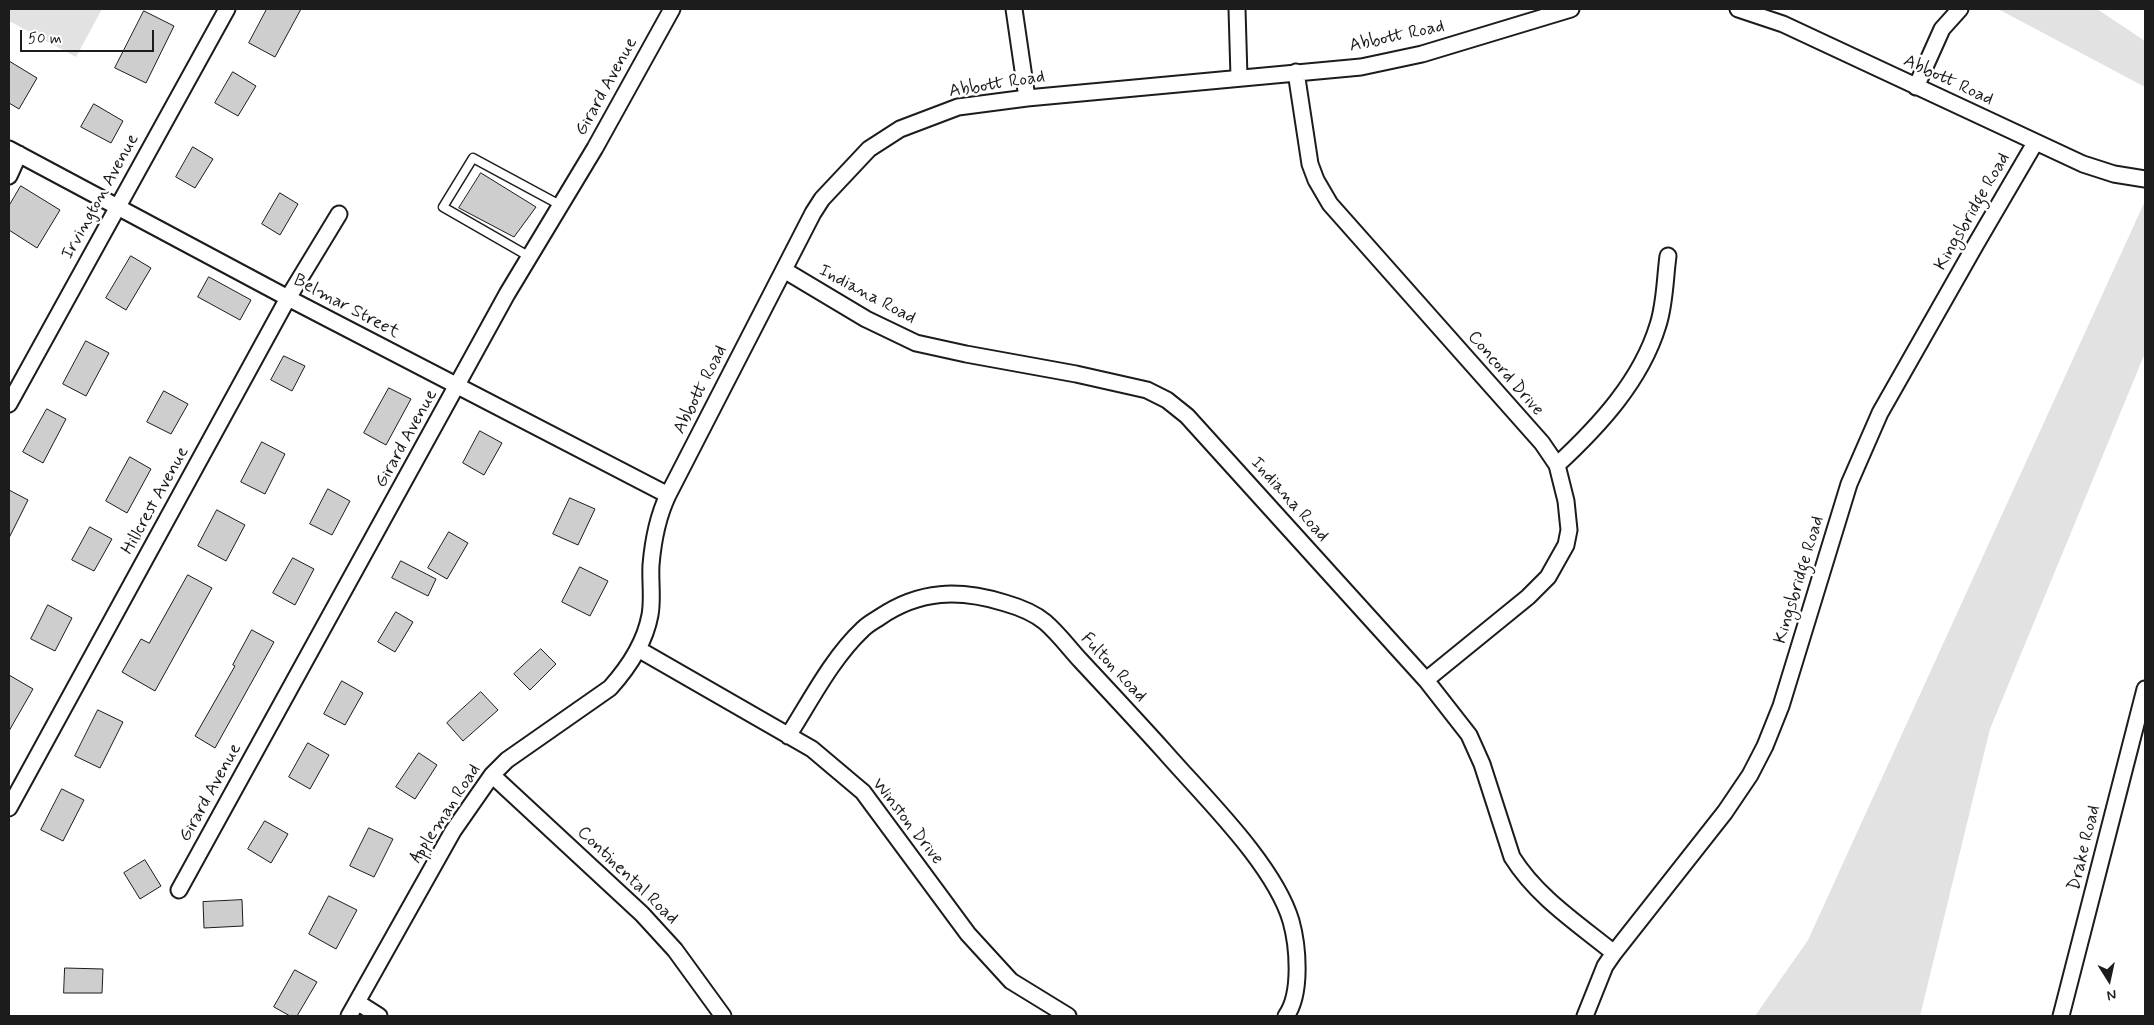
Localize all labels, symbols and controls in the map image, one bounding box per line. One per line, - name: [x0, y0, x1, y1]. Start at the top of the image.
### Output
- street label: Abbott Road: [1347, 16, 1447, 58]
- scale bar: [22, 20, 156, 52]
- text: 50 m: [28, 29, 62, 49]
- street label: Girard Avenue: [571, 34, 643, 140]
- street label: Abbott Road: [1900, 51, 1996, 111]
- street label: Abbott Road: [948, 67, 1046, 103]
- street label: Irvington Avenue: [58, 130, 144, 264]
- street label: Kingsbridge Road: [1931, 149, 2015, 275]
- street label: Indiana Road: [815, 260, 919, 330]
- street label: Belmar Street: [289, 270, 403, 344]
- street label: Concord Drive: [1462, 327, 1548, 421]
- street label: Abbott Road: [669, 342, 733, 438]
- street label: Girard Avenue: [371, 386, 443, 492]
- street label: Hillcrest Avenue: [117, 443, 195, 559]
- street label: Indiana Road: [1245, 453, 1333, 547]
- street label: Kingsbridge Road: [1770, 514, 1830, 646]
- street label: Fulton Road: [1075, 629, 1151, 707]
- street label: Girard Avenue: [175, 740, 247, 846]
- street label: Appleman Road: [406, 760, 486, 868]
- street label: Winston Drive: [867, 775, 947, 869]
- street label: Drake Road: [2064, 803, 2106, 893]
- street label: Continental Road: [572, 822, 682, 930]
- north arrow: [2084, 955, 2134, 1005]
- text: N: [2105, 985, 2118, 1004]

